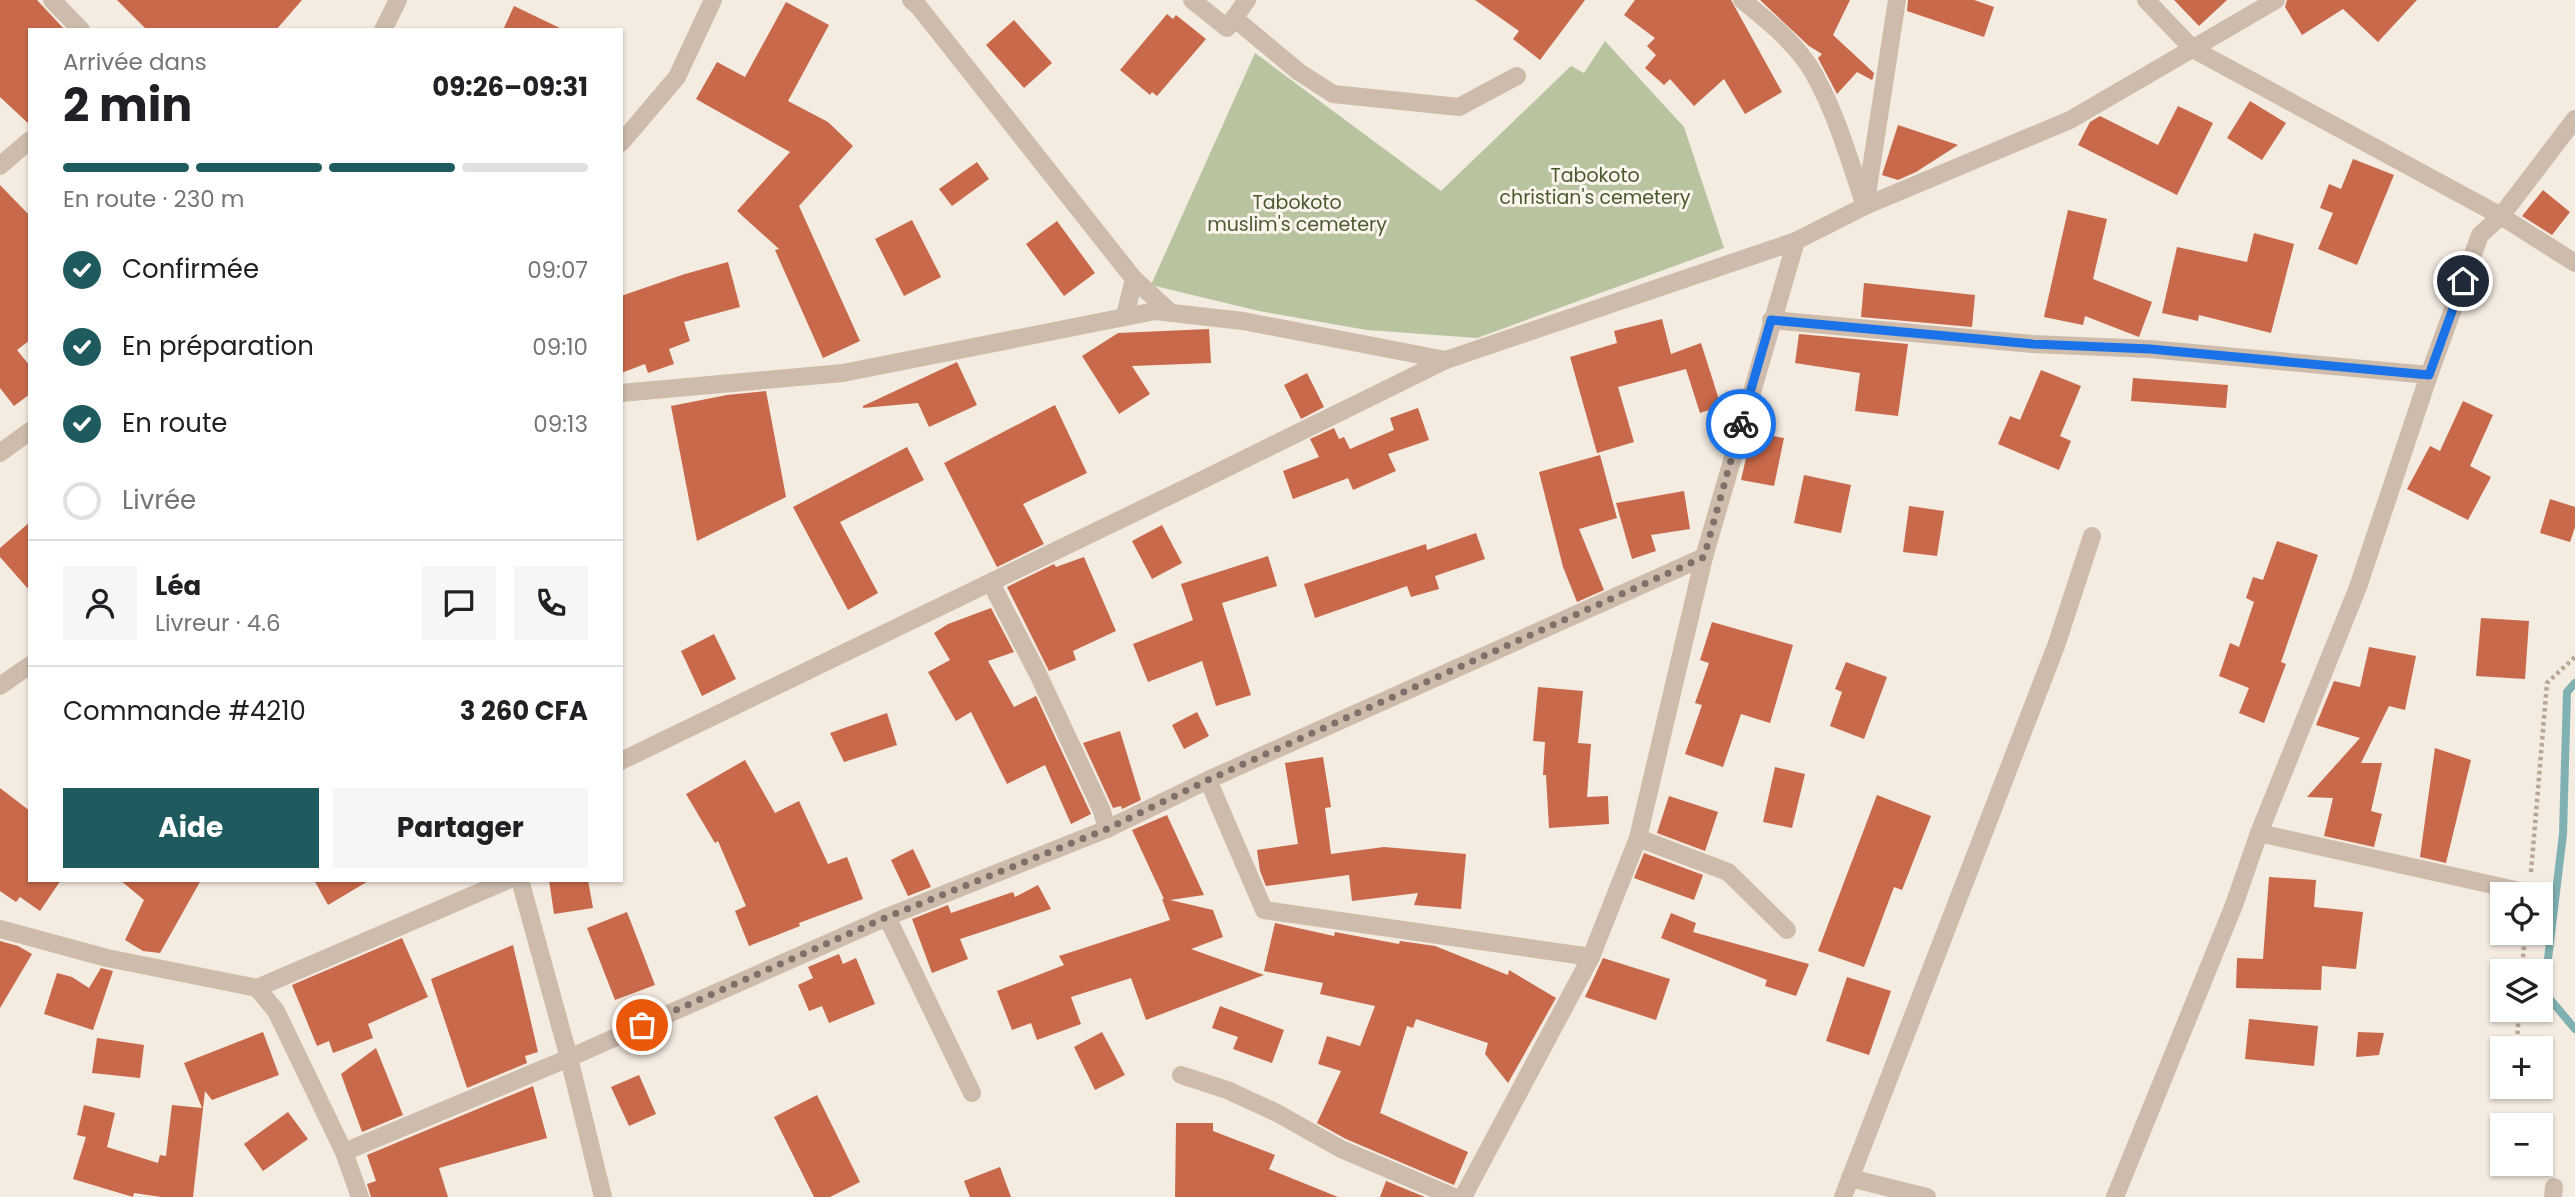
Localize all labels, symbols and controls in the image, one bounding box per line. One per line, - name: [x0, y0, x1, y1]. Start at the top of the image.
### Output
- text: Arrivée dans: [63, 46, 207, 78]
- text: 09:26–09:31: [432, 69, 588, 105]
- text: 2 min: [63, 73, 192, 137]
- park label: Tabokoto christian's cemetery: [1499, 162, 1691, 211]
- text: En route · 230 m: [63, 183, 245, 215]
- park label: Tabokoto muslim's cemetery: [1207, 189, 1387, 238]
- icon: check: [63, 251, 101, 289]
- text: Confirmée: [122, 251, 259, 287]
- pin: [2433, 251, 2493, 311]
- text: 09:07: [527, 254, 588, 286]
- icon: home: [2444, 262, 2482, 300]
- icon: check: [63, 328, 101, 366]
- text: En préparation: [122, 328, 314, 364]
- text: 09:10: [532, 331, 588, 363]
- courier: [1706, 389, 1776, 459]
- icon: check: [63, 405, 101, 443]
- text: En route: [122, 405, 227, 441]
- icon: bike: [1722, 405, 1760, 443]
- text: 09:13: [533, 408, 588, 440]
- text: Livrée: [122, 482, 196, 518]
- button: person: [63, 566, 137, 640]
- button: chat: [422, 566, 496, 640]
- button: phone: [514, 566, 588, 640]
- text: Léa: [155, 568, 201, 604]
- text: Livreur · 4.6: [155, 607, 281, 639]
- text: Commande #4210: [63, 693, 306, 729]
- text: 3 260 CFA: [460, 693, 588, 729]
- button: Aide: [63, 788, 319, 868]
- button: Partager: [333, 788, 588, 868]
- map controls: [2490, 882, 2553, 1176]
- button: locate: [2490, 882, 2553, 945]
- button: layers: [2490, 959, 2553, 1022]
- pin: [612, 995, 672, 1055]
- icon: bag: [623, 1006, 661, 1044]
- button: +: [2490, 1036, 2553, 1099]
- button: −: [2490, 1113, 2553, 1176]

